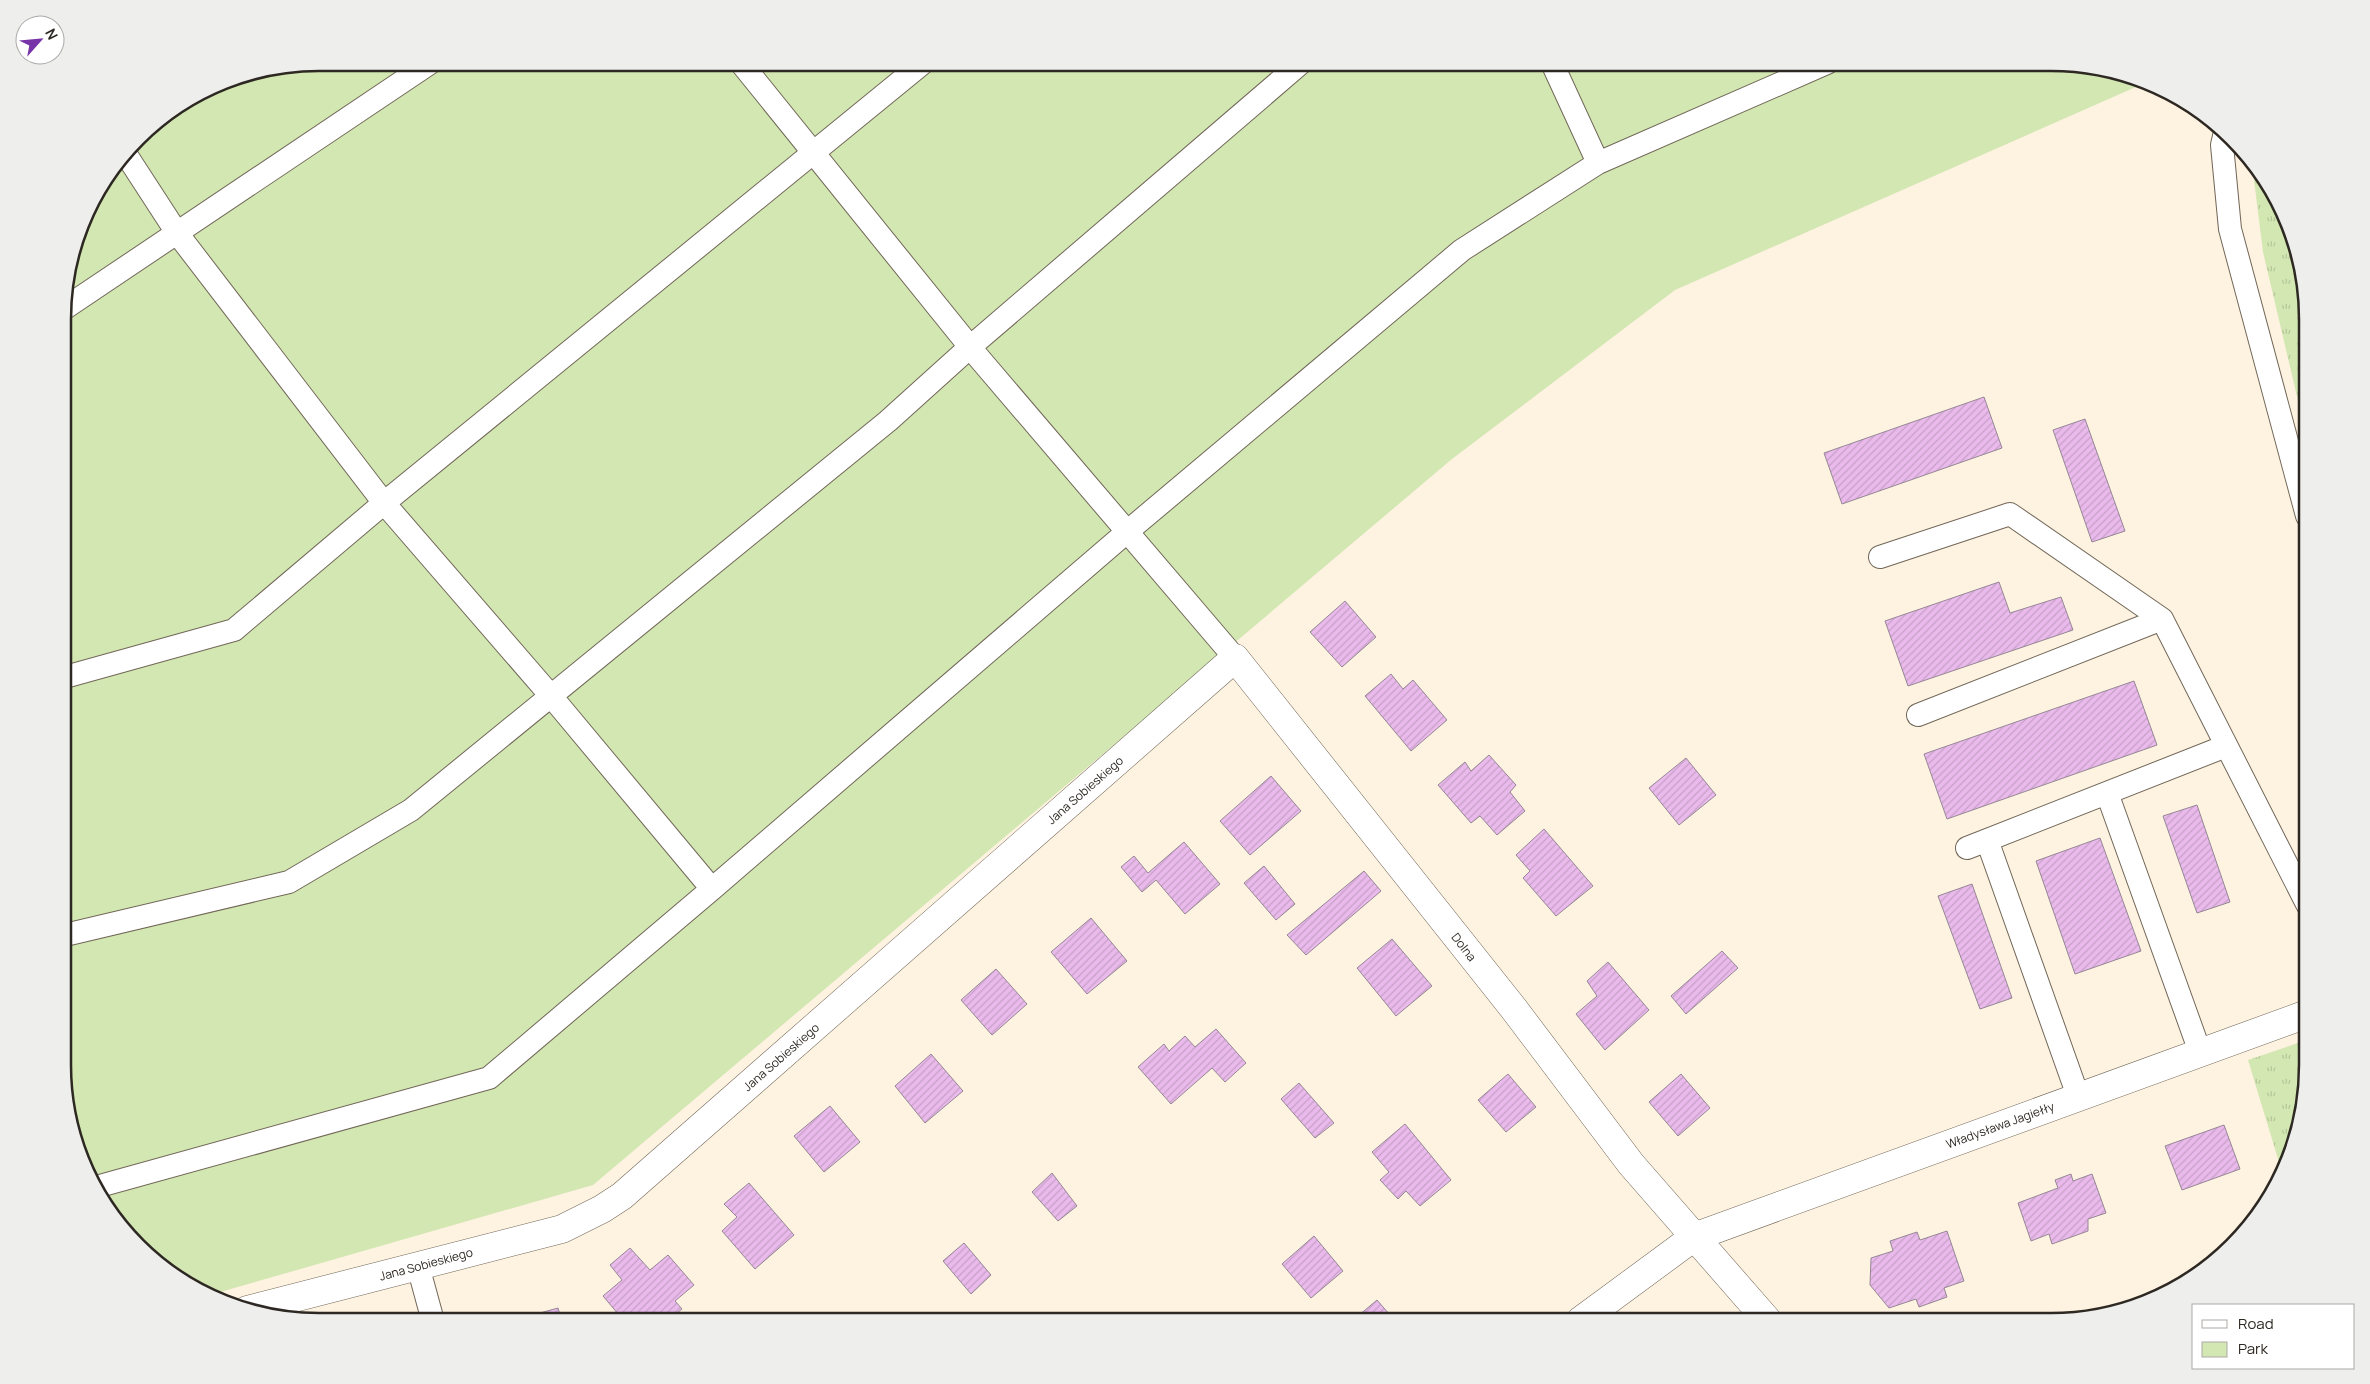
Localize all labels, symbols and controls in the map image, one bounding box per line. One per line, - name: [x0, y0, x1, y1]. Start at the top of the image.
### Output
- north arrow: [15, 15, 65, 65]
- text: N: [41, 25, 63, 43]
- street label: Jana Sobieskiego: [1043, 752, 1127, 828]
- street label: Dolna: [1448, 929, 1480, 965]
- street label: Jana Sobieskiego: [739, 1019, 823, 1095]
- street label: Władysława Jagiełły: [1944, 1097, 2057, 1152]
- street label: Jana Sobieskiego: [377, 1243, 475, 1285]
- legend: [2192, 1304, 2355, 1369]
- text: Road: [2238, 1313, 2274, 1334]
- text: Park: [2238, 1338, 2268, 1359]

